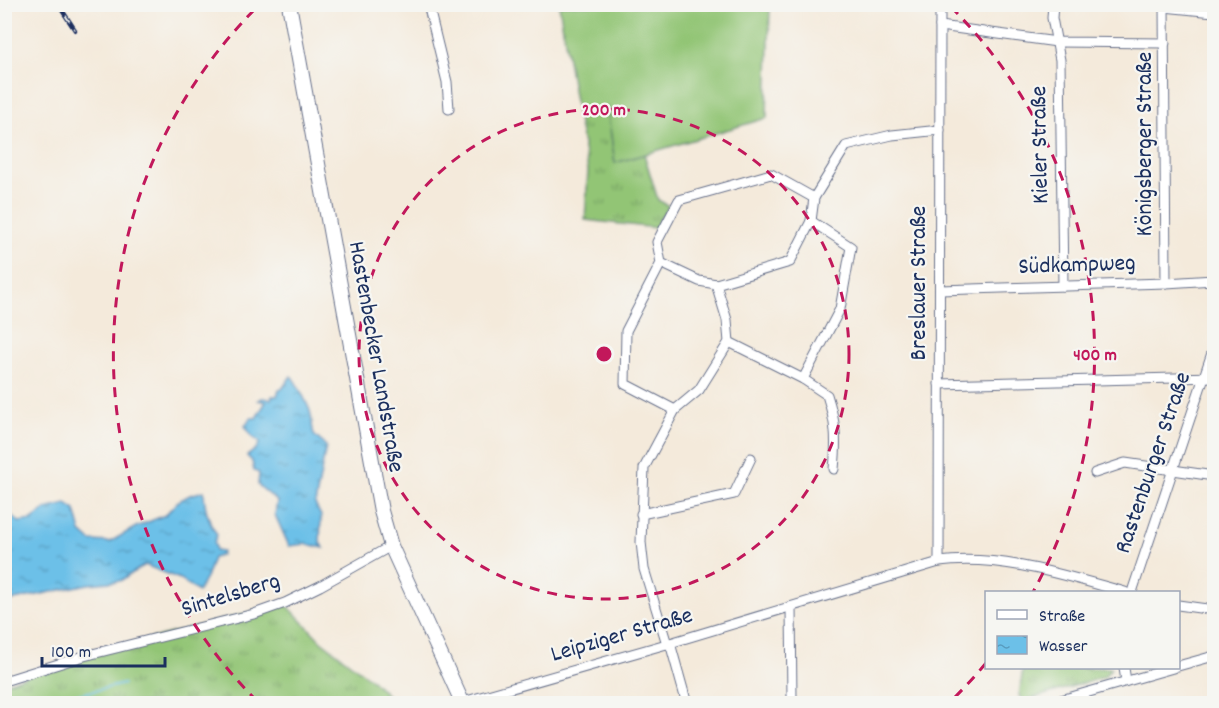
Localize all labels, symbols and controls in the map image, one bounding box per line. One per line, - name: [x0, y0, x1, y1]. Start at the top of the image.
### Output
- street label: Königsberger Straße: [1129, 52, 1163, 236]
- street label: Kieler Straße: [1023, 86, 1059, 204]
- text: 200 m: [582, 99, 626, 124]
- street label: Breslauer Straße: [903, 206, 937, 360]
- street label: Hastenbecker Landstraße: [338, 239, 412, 475]
- street label: Südkampweg: [1018, 247, 1136, 285]
- centre of rings: [594, 344, 614, 364]
- text: 400 m: [1073, 344, 1117, 369]
- street label: Rastenburger Straße: [1107, 368, 1201, 558]
- street label: Sintelsberg: [177, 565, 285, 627]
- legend: [985, 591, 1180, 669]
- street label: Leipziger Straße: [547, 599, 697, 673]
- text: Straße: [1039, 605, 1085, 630]
- scale bar: [42, 630, 165, 668]
- text: Wasser: [1039, 635, 1088, 660]
- text: 100 m: [51, 641, 91, 666]

